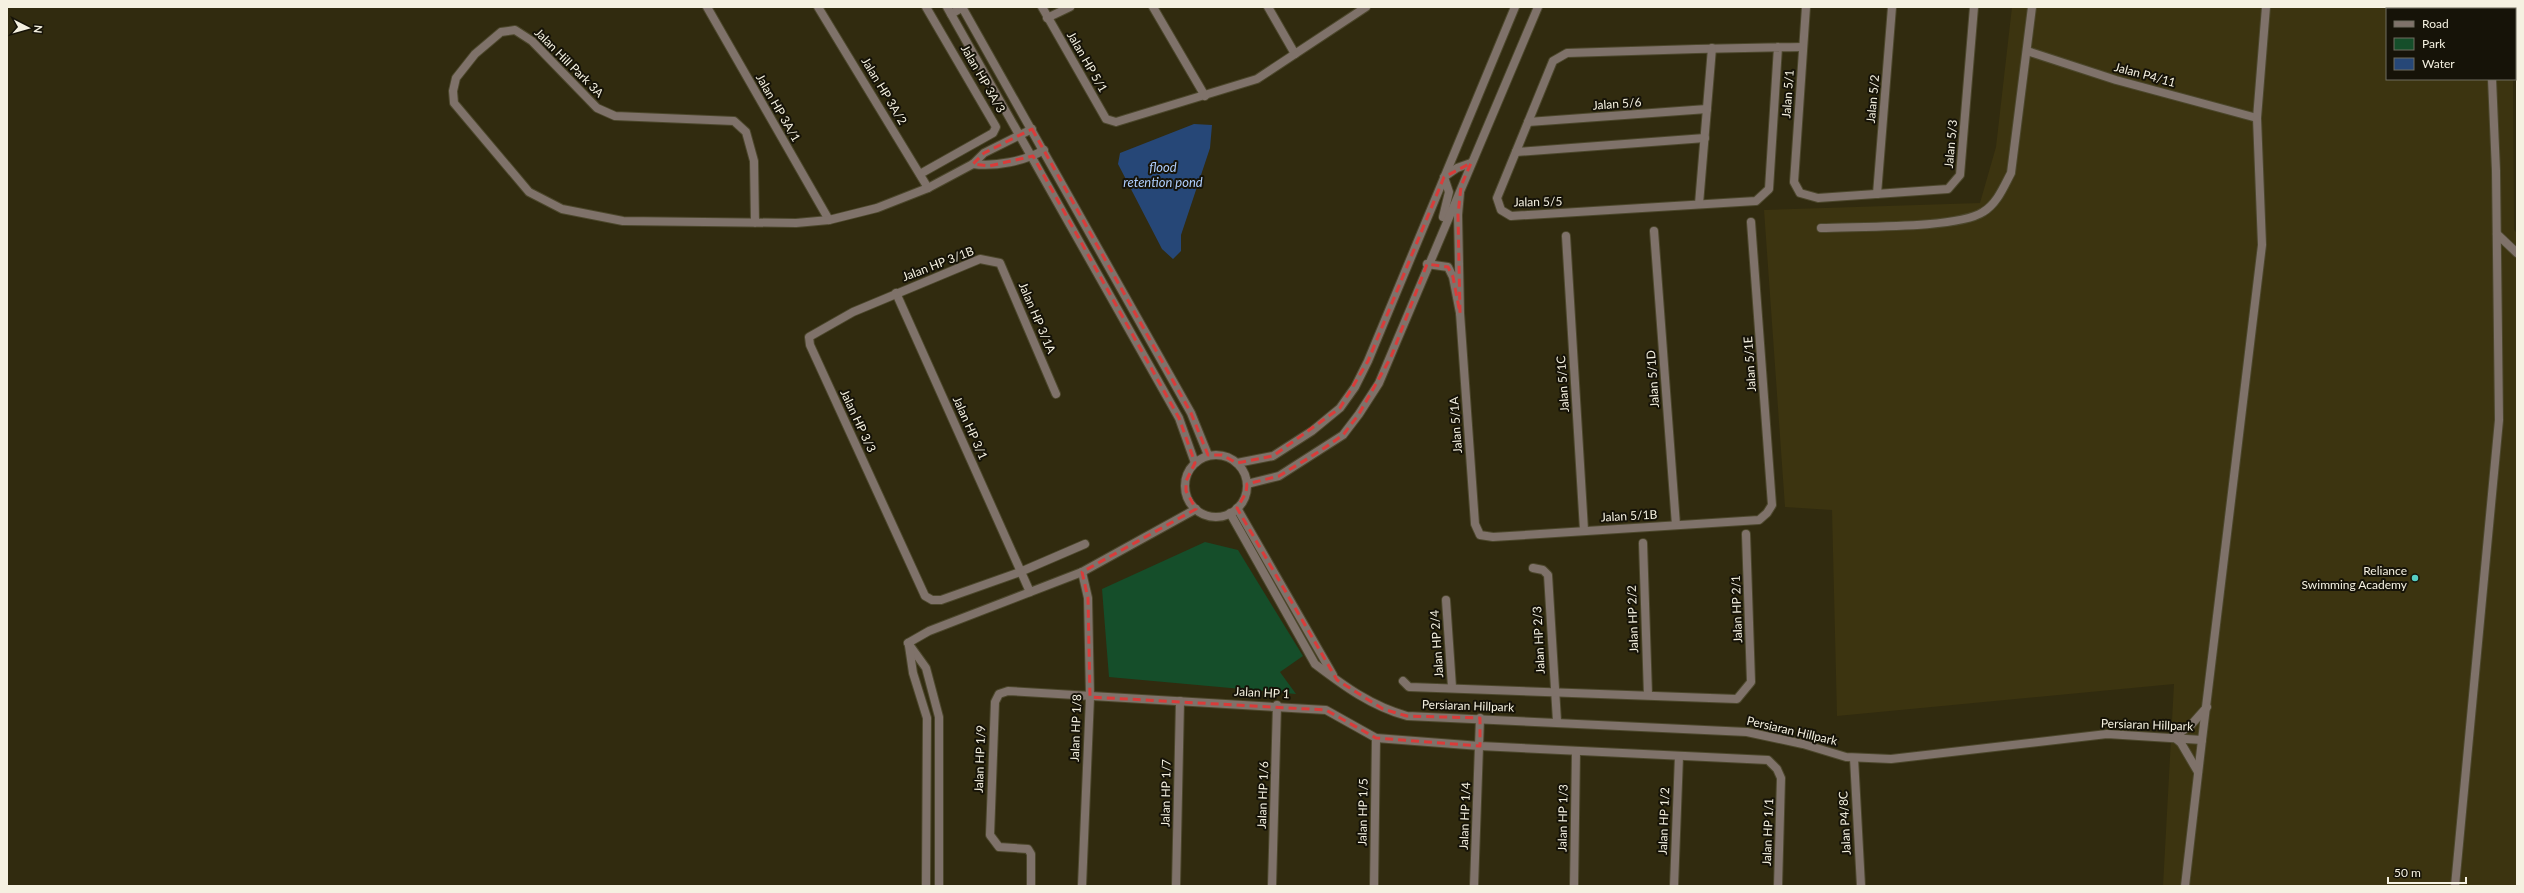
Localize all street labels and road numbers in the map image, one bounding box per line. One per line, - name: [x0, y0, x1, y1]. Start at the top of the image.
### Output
- street label: Jalan Hill Park 3A: [532, 25, 608, 101]
- street label: Jalan HP 5/1: [1064, 29, 1111, 95]
- street label: Jalan HP 3A/3: [958, 42, 1009, 115]
- street label: Jalan HP 3A/2: [858, 54, 910, 127]
- street label: Jalan P4/11: [2113, 59, 2177, 90]
- street label: Jalan 5/1: [1778, 69, 1797, 119]
- street label: Jalan HP 3A/1: [753, 71, 804, 144]
- street label: Jalan 5/2: [1863, 74, 1882, 124]
- street label: Jalan 5/6: [1592, 94, 1642, 113]
- street label: Jalan 5/3: [1941, 119, 1960, 169]
- street label: Jalan 5/5: [1514, 194, 1563, 209]
- street label: Jalan HP 3/1B: [900, 243, 976, 284]
- street label: Jalan HP 3/1A: [1016, 280, 1060, 356]
- street label: Jalan 5/1E: [1740, 336, 1759, 392]
- street label: Jalan 5/1D: [1643, 350, 1662, 408]
- street label: Jalan 5/1C: [1553, 355, 1572, 413]
- street label: Jalan HP 3/3: [837, 387, 880, 455]
- street label: Jalan HP 3/1: [950, 394, 991, 462]
- street label: Jalan 5/1A: [1446, 395, 1465, 454]
- street label: Jalan 5/1B: [1600, 507, 1658, 524]
- street label: Jalan HP 2/1: [1728, 575, 1745, 643]
- street label: Jalan HP 2/2: [1624, 585, 1641, 653]
- street label: Jalan HP 2/3: [1529, 606, 1548, 674]
- street label: Jalan HP 2/4: [1427, 610, 1446, 678]
- street label: Jalan HP 1: [1234, 684, 1290, 701]
- street label: Jalan HP 1/8: [1067, 694, 1084, 762]
- street label: Persiaran Hillpark: [1422, 696, 1515, 715]
- street label: Persiaran Hillpark: [1745, 713, 1840, 748]
- street label: Persiaran Hillpark: [2101, 715, 2194, 734]
- street label: Jalan HP 1/9: [971, 725, 988, 793]
- street label: Jalan HP 1/7: [1157, 759, 1174, 827]
- street label: Jalan HP 1/6: [1254, 761, 1271, 829]
- street label: Jalan HP 1/5: [1354, 778, 1371, 846]
- street label: Jalan HP 1/4: [1456, 782, 1473, 850]
- street label: Jalan HP 1/3: [1554, 784, 1571, 852]
- street label: Jalan HP 1/2: [1655, 787, 1672, 855]
- street label: Jalan P4/8C: [1835, 791, 1854, 855]
- street label: Jalan HP 1/1: [1759, 798, 1776, 866]

